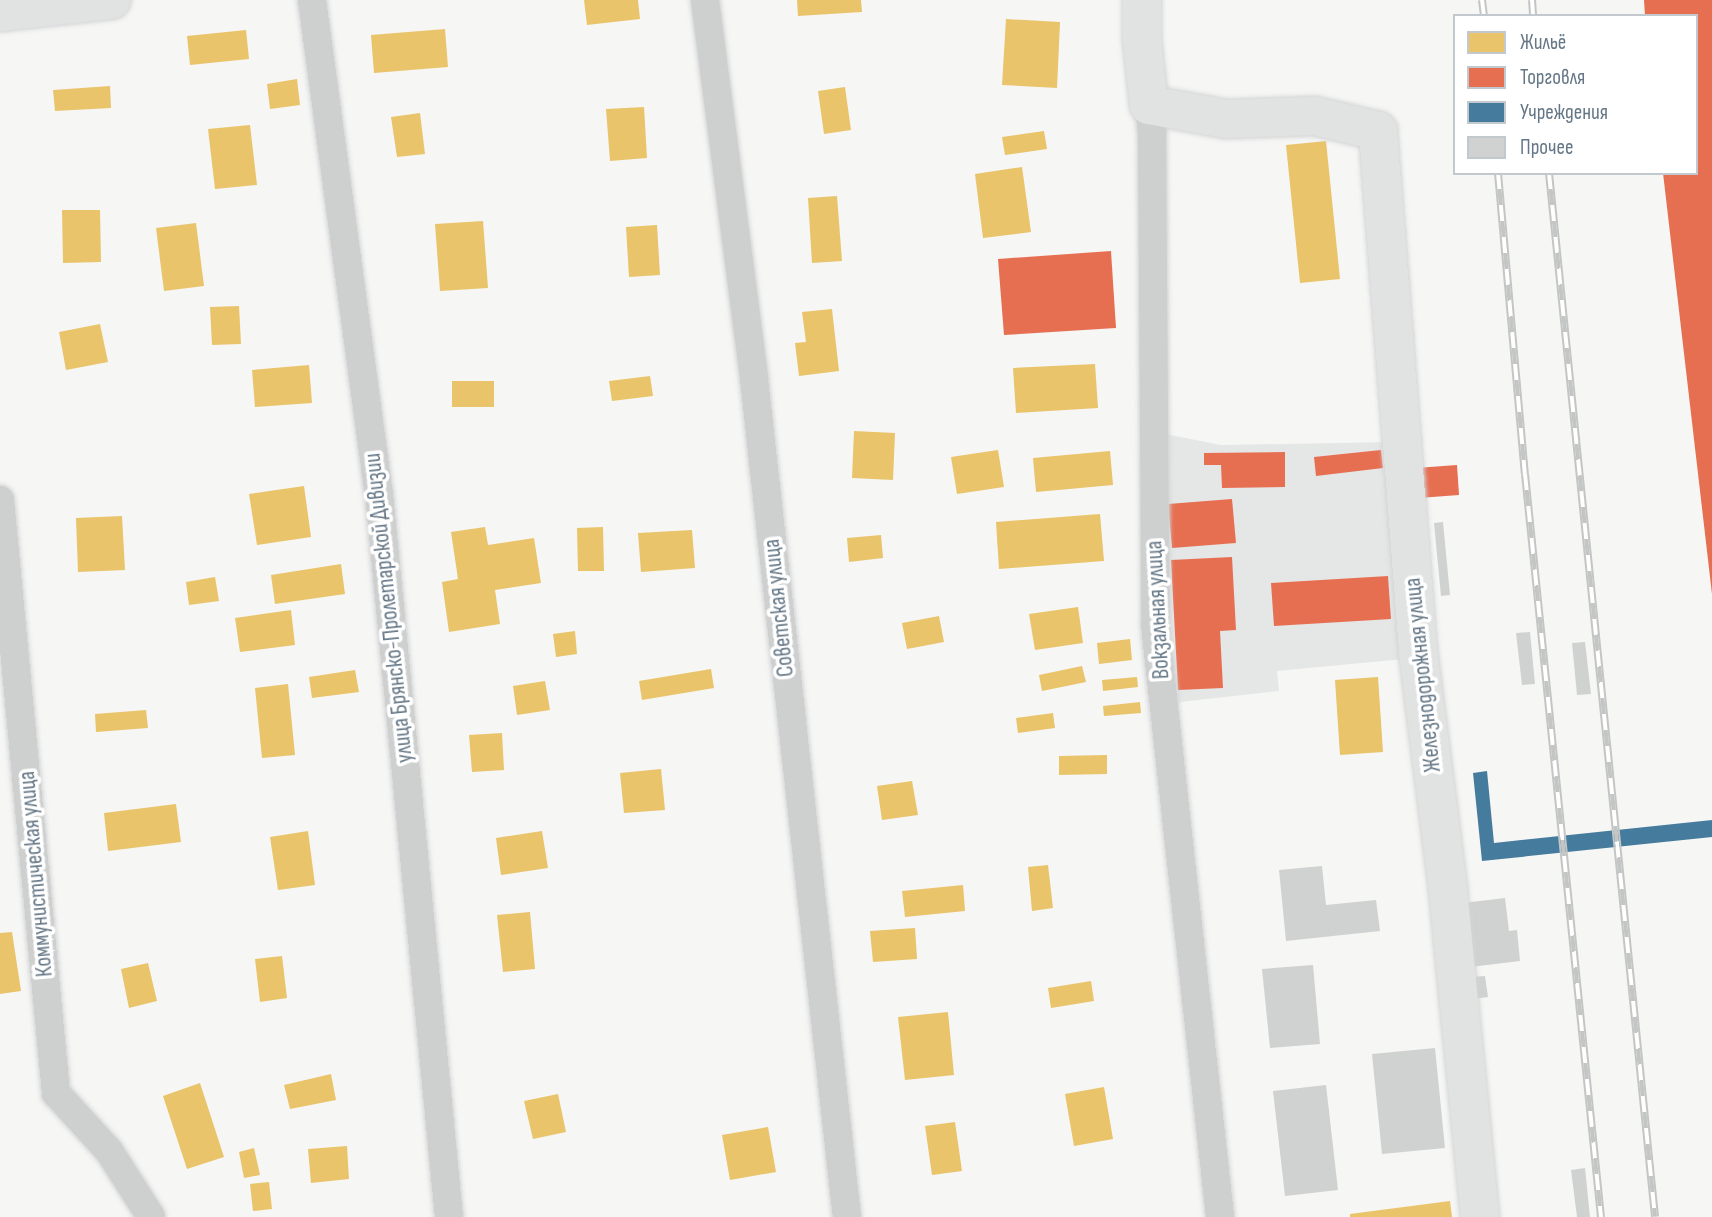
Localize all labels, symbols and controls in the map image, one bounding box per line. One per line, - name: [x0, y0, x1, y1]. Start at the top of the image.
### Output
- legend: [1453, 14, 1698, 175]
- text: Жильё: [1520, 30, 1566, 55]
- text: Торговля: [1520, 65, 1585, 90]
- text: Учреждения: [1520, 100, 1608, 125]
- text: Прочее: [1520, 135, 1573, 160]
- street label: улица Брянско-Пролетарской Дивизии: [359, 452, 419, 764]
- street label: Советская улица: [758, 538, 800, 678]
- street label: Вокзальная улица: [1141, 540, 1175, 680]
- street label: Железнодорожная улица: [1399, 576, 1447, 774]
- street label: Коммунистическая улица: [13, 770, 59, 978]

